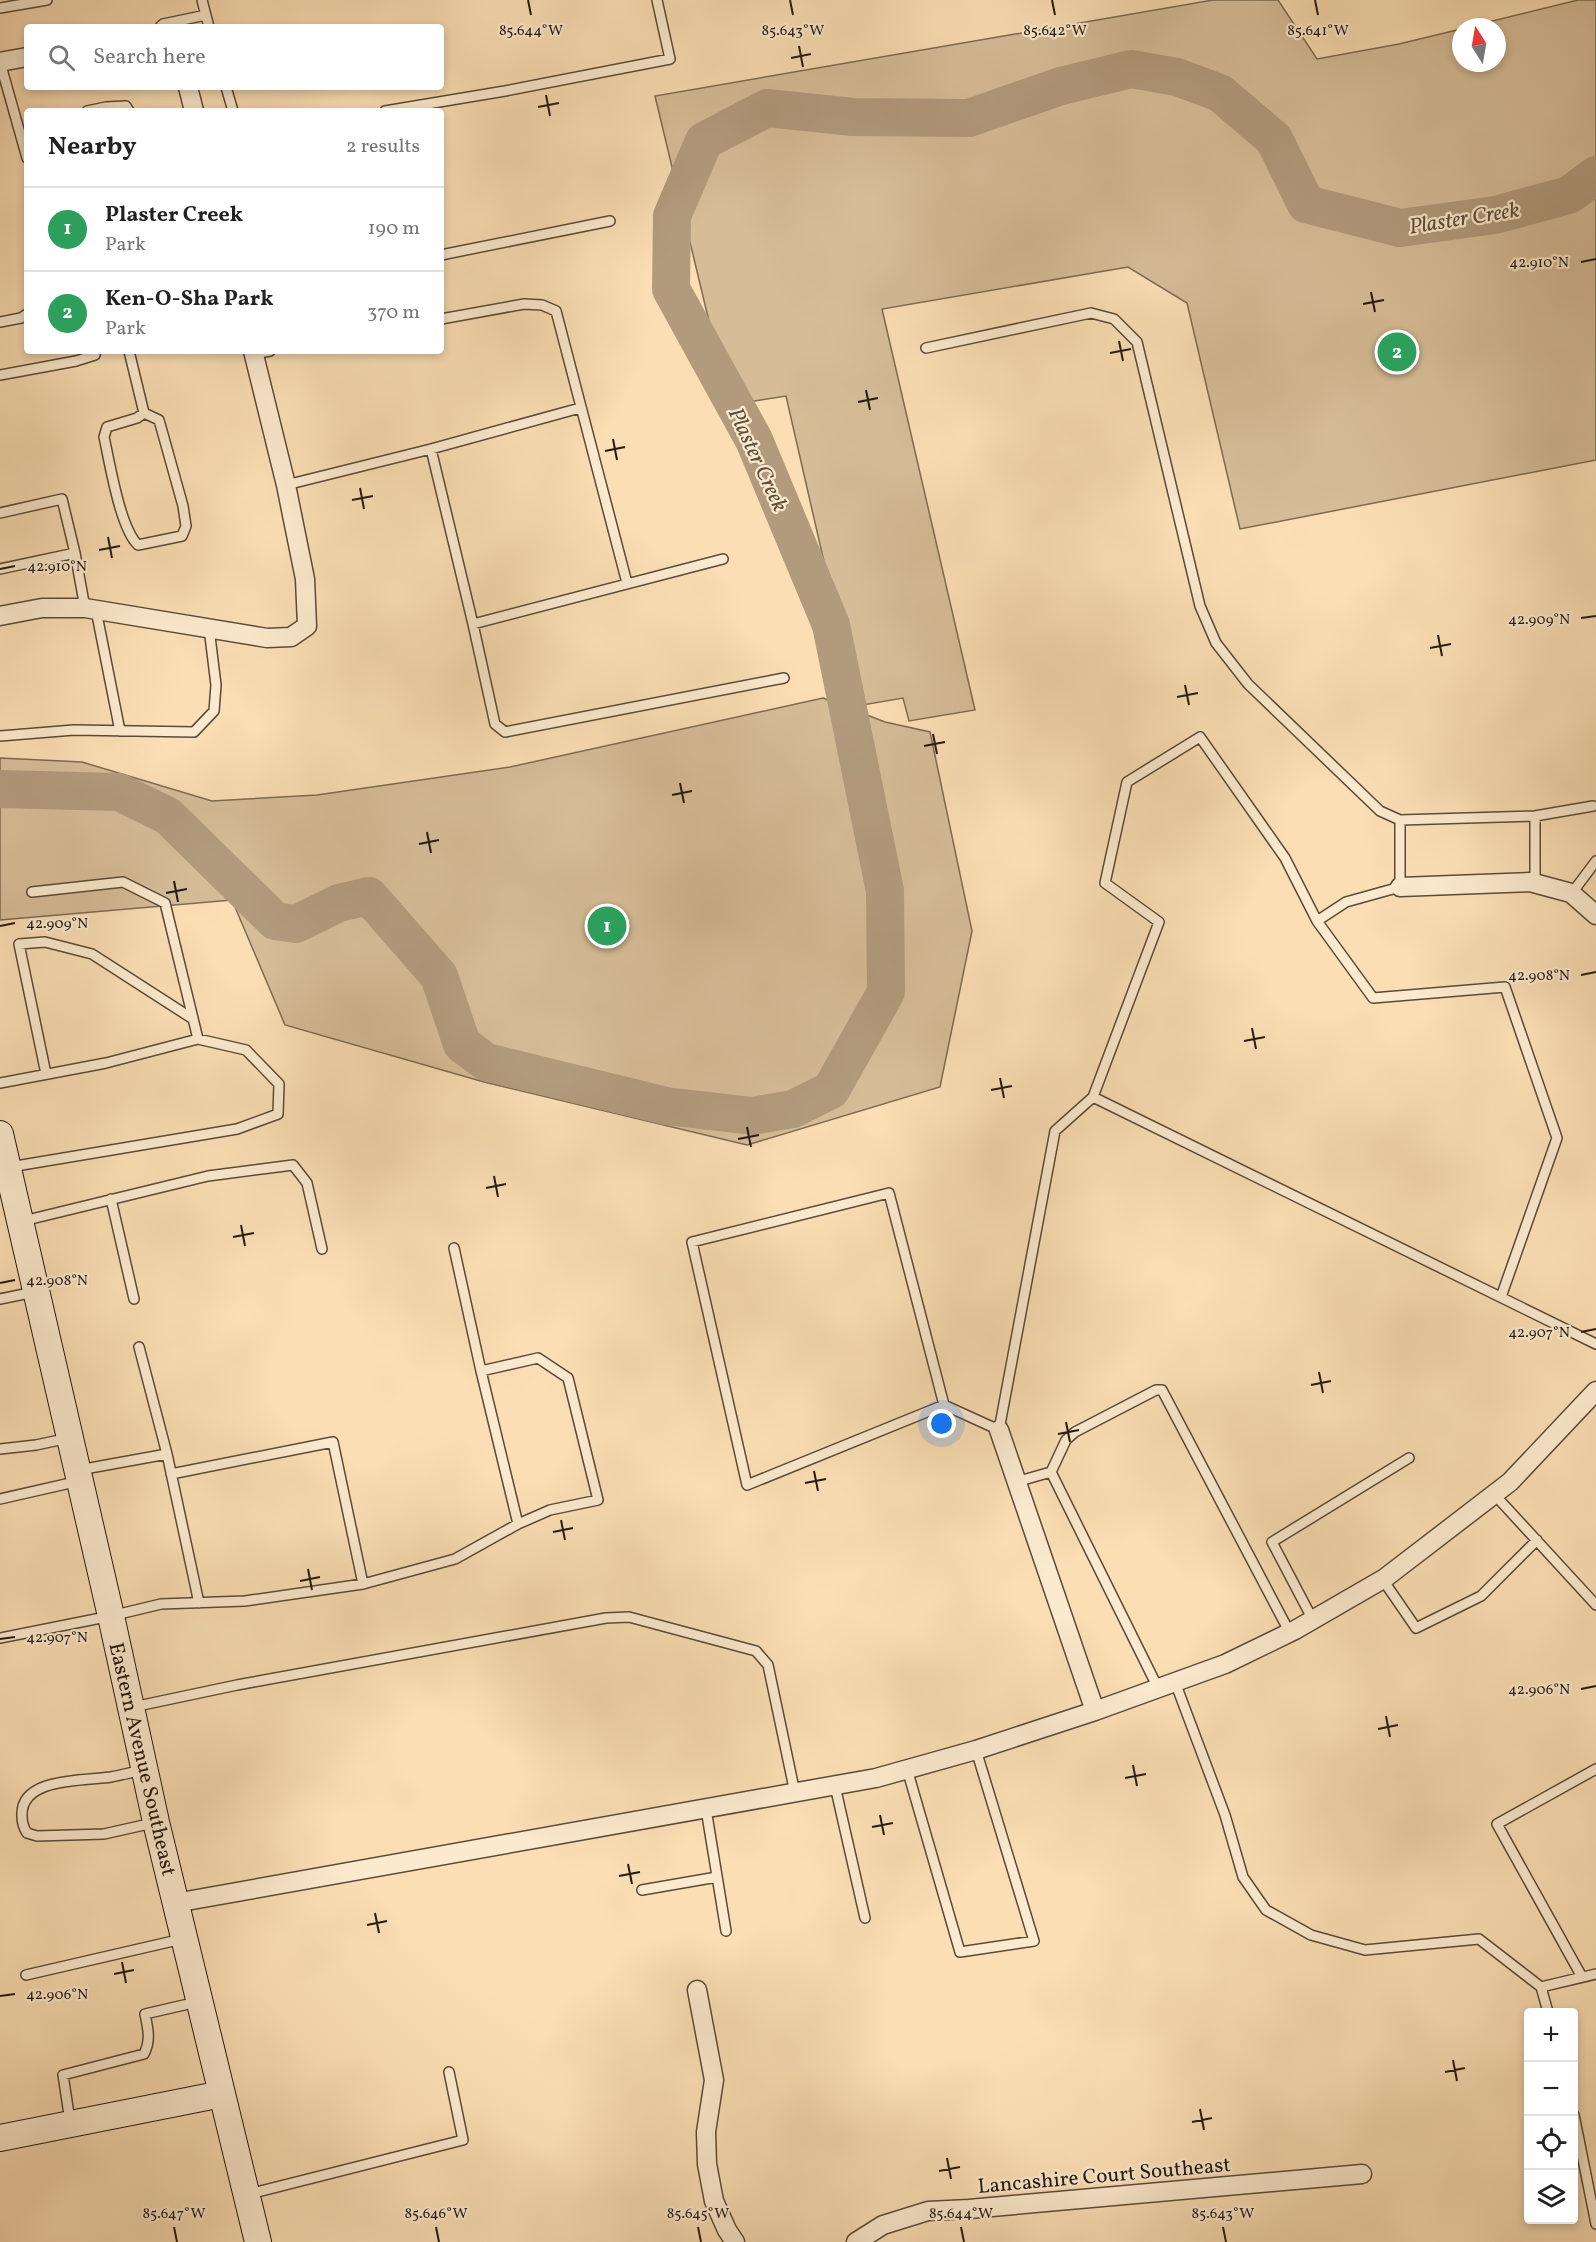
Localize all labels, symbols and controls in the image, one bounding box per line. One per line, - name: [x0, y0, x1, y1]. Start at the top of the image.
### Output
- north arrow: [1452, 18, 1506, 72]
- text: 85.644°W: [499, 21, 563, 42]
- text: 85.643°W: [762, 21, 824, 42]
- text: 85.642°W: [1023, 21, 1087, 42]
- text: 85.641°W: [1287, 21, 1349, 42]
- search box: [24, 24, 444, 90]
- icon: search: [45, 41, 78, 74]
- text: Search here: [93, 42, 206, 73]
- text: Nearby: [48, 129, 137, 165]
- text: 2 results: [346, 133, 420, 161]
- water label: Plaster Creek: [1407, 195, 1522, 244]
- text: Plaster Creek: [105, 200, 243, 231]
- text: 1: [63, 215, 72, 243]
- text: 190 m: [368, 215, 420, 243]
- text: Park: [105, 231, 146, 259]
- text: 42.910°N: [1509, 253, 1569, 274]
- text: Ken-O-Sha Park: [105, 284, 274, 315]
- text: 2: [62, 299, 73, 327]
- text: 370 m: [367, 299, 420, 327]
- text: Park: [105, 315, 146, 343]
- pin: 2: [1378, 330, 1416, 374]
- water label: Plaster Creek: [719, 403, 794, 517]
- text: 42.910°N: [27, 557, 87, 578]
- text: 42.909°N: [1508, 610, 1570, 631]
- pin: 1: [588, 904, 626, 948]
- text: 42.909°N: [26, 914, 88, 935]
- text: 42.908°N: [1508, 966, 1570, 987]
- text: 42.908°N: [26, 1271, 88, 1292]
- text: 42.907°N: [1508, 1323, 1570, 1344]
- your location: [927, 1409, 956, 1438]
- text: 42.907°N: [26, 1628, 88, 1649]
- street label: Eastern Avenue Southeast: [101, 1640, 183, 1879]
- text: 42.906°N: [1508, 1680, 1570, 1701]
- text: 42.906°N: [26, 1985, 88, 2006]
- map controls: [1524, 2008, 1578, 2224]
- button: +: [1524, 2008, 1578, 2062]
- button: −: [1524, 2062, 1578, 2116]
- button: locate: [1524, 2116, 1578, 2170]
- street label: Lancashire Court Southeast: [976, 2151, 1232, 2202]
- button: layers: [1524, 2170, 1578, 2224]
- text: 85.647°W: [142, 2204, 206, 2225]
- text: 85.646°W: [404, 2204, 468, 2225]
- text: 85.645°W: [667, 2204, 729, 2225]
- text: 85.644°W: [929, 2204, 993, 2225]
- text: 85.643°W: [1192, 2204, 1254, 2225]

